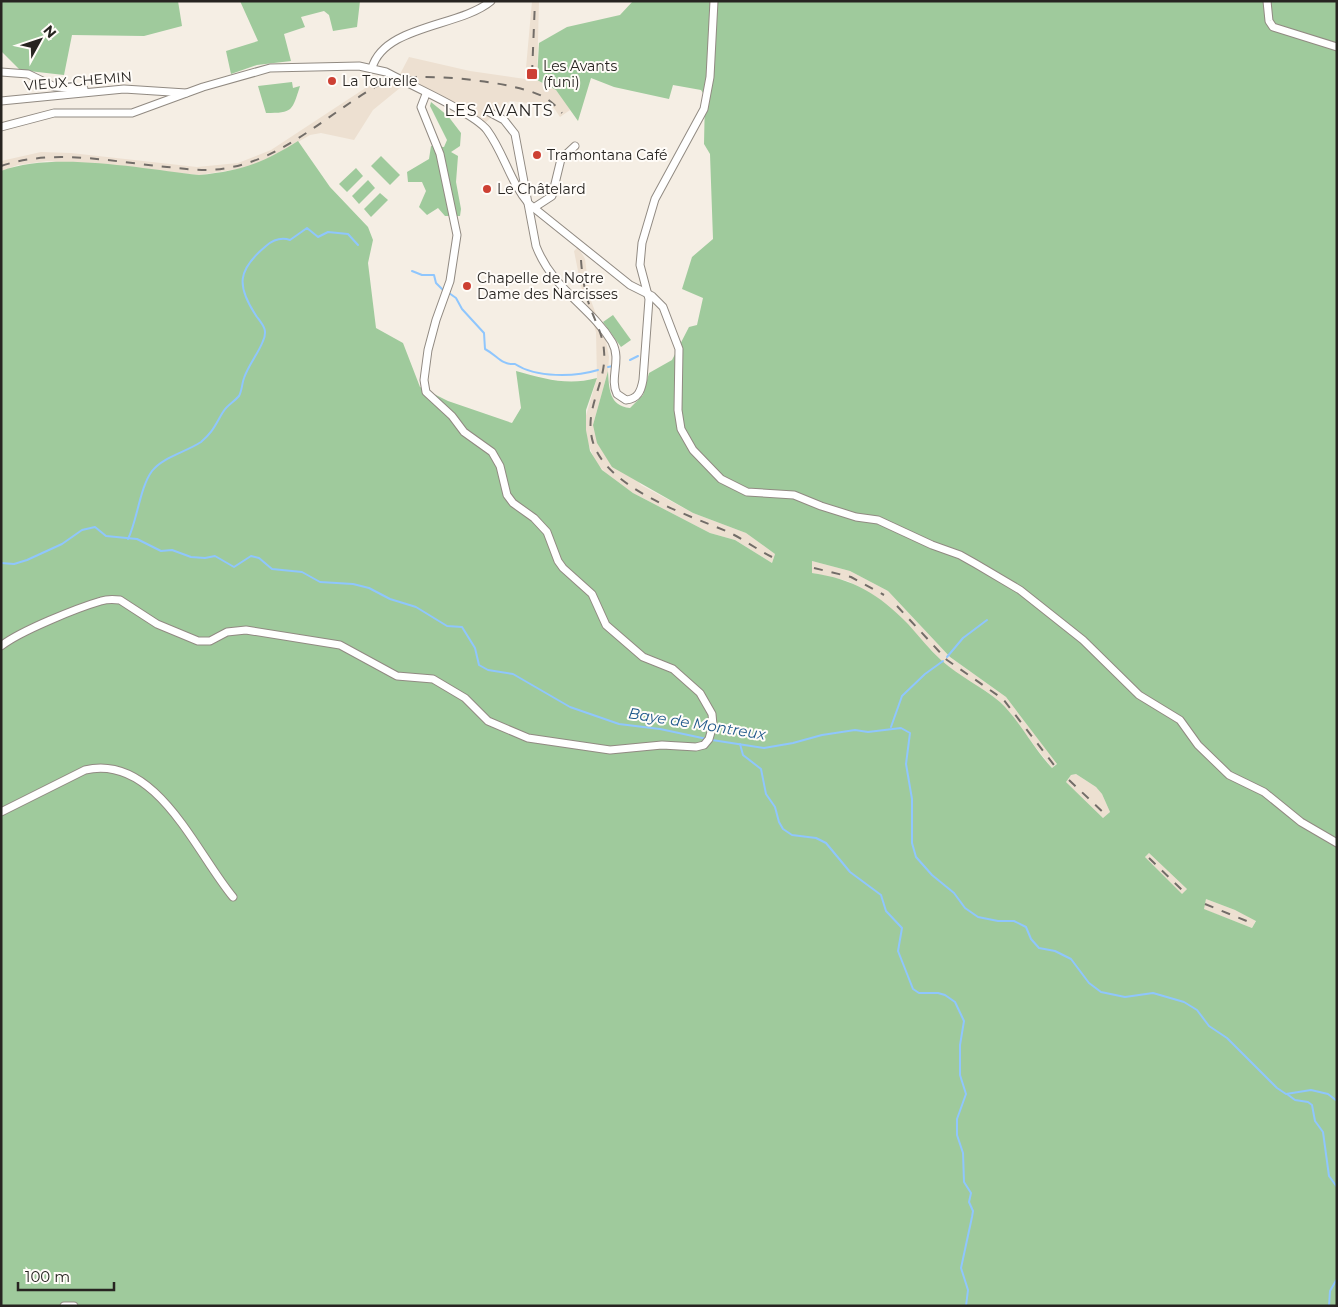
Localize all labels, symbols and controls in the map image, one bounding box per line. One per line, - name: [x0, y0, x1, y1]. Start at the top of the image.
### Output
- north arrow: [15, 15, 65, 65]
- text: N: [39, 22, 60, 42]
- place label: Les Avants (funi): [543, 57, 617, 91]
- street label: VIEUX-CHEMIN: [23, 67, 133, 95]
- marker: Les Avants (funi): [525, 67, 539, 81]
- place label: La Tourelle: [342, 72, 418, 90]
- marker: La Tourelle: [326, 75, 338, 87]
- district label: LES AVANTS: [445, 101, 553, 120]
- place label: Tramontana Café: [547, 146, 667, 164]
- marker: Tramontana Café: [531, 149, 543, 161]
- place label: Le Châtelard: [497, 180, 586, 198]
- marker: Le Châtelard: [481, 183, 493, 195]
- place label: Chapelle de Notre Dame des Narcisses: [477, 269, 618, 303]
- marker: Chapelle de Notre Dame des Narcisses: [461, 280, 473, 292]
- water label: Baye de Montreux: [627, 703, 768, 744]
- scale bar: [18, 1260, 114, 1292]
- text: 100 m: [25, 1267, 70, 1286]

